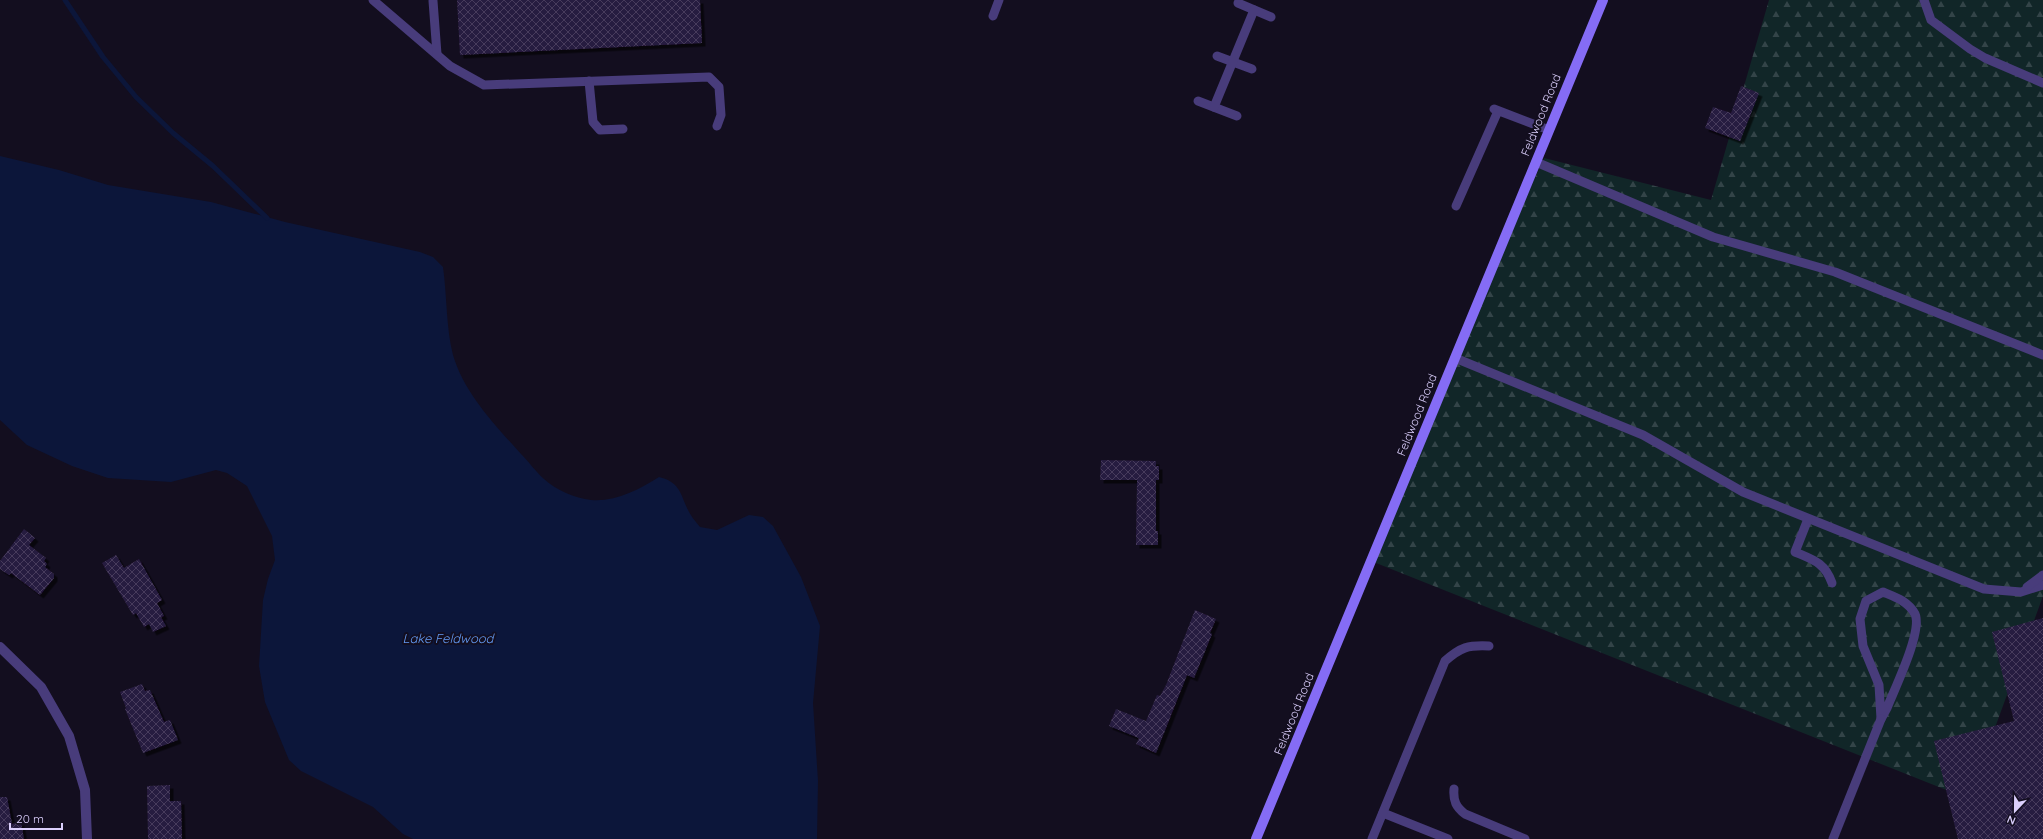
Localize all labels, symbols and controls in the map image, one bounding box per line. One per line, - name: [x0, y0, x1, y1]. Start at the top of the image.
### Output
- street label: Feldwood Road: [1517, 72, 1564, 158]
- street label: Feldwood Road: [1393, 372, 1440, 458]
- water label: Lake Feldwood: [403, 630, 496, 646]
- street label: Feldwood Road: [1270, 671, 1317, 757]
- north arrow: [1995, 791, 2035, 831]
- scale bar: [10, 805, 62, 831]
- text: 20 m: [16, 811, 44, 826]
- text: N: [2005, 812, 2018, 828]

